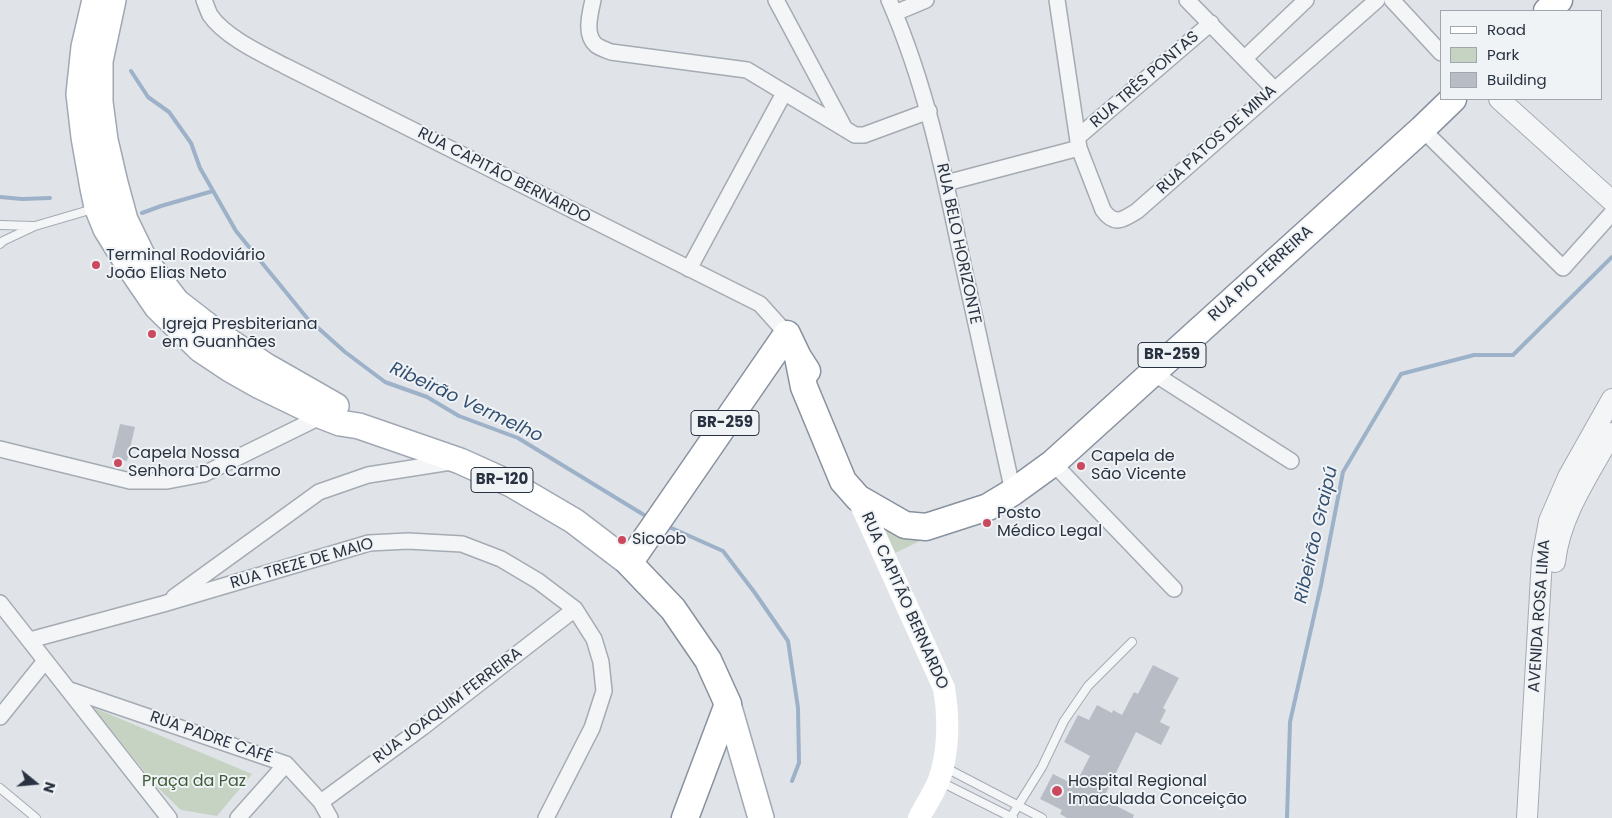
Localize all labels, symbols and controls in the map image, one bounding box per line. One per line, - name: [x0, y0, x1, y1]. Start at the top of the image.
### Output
- legend: [1440, 10, 1602, 100]
- text: Road: [1487, 19, 1526, 40]
- street label: RUA TRÊS PONTAS: [1087, 28, 1203, 132]
- text: Park: [1487, 44, 1519, 65]
- text: Building: [1487, 69, 1547, 90]
- street label: RUA PATOS DE MINA: [1153, 81, 1281, 199]
- street label: RUA CAPITÃO BERNARDO: [414, 124, 594, 228]
- street label: RUA BELO HORIZONTE: [932, 162, 984, 326]
- street label: RUA PIO FERREIRA: [1205, 222, 1317, 326]
- place label: Terminal Rodoviário João Elias Neto: [106, 246, 265, 284]
- marker: Terminal Rodoviário João Elias Neto: [90, 259, 102, 271]
- place label: Igreja Presbiteriana em Guanhães: [162, 315, 317, 353]
- marker: Igreja Presbiteriana em Guanhães: [146, 328, 158, 340]
- road number: BR-259: [1138, 342, 1206, 368]
- water label: Ribeirão Vermelho: [386, 358, 546, 448]
- road number: BR-259: [691, 410, 759, 436]
- place label: Capela Nossa Senhora Do Carmo: [128, 444, 281, 482]
- place label: Capela de São Vicente: [1091, 447, 1186, 485]
- marker: Capela Nossa Senhora Do Carmo: [112, 457, 124, 469]
- marker: Capela de São Vicente: [1075, 460, 1087, 472]
- water label: Ribeirão Graipú: [1291, 464, 1343, 606]
- road number: BR-120: [471, 468, 533, 492]
- place label: Posto Médico Legal: [997, 504, 1102, 542]
- street label: RUA CAPITÃO BERNARDO: [856, 510, 952, 692]
- marker: Posto Médico Legal: [981, 517, 993, 529]
- place label: Sicoob: [632, 530, 686, 550]
- street label: RUA TREZE DE MAIO: [228, 534, 376, 594]
- marker: Sicoob: [616, 534, 628, 546]
- street label: AVENIDA ROSA LIMA: [1525, 539, 1555, 693]
- street label: RUA JOAQUIM FERREIRA: [370, 644, 526, 768]
- street label: RUA PADRE CAFÉ: [147, 708, 275, 768]
- north arrow: [10, 758, 60, 808]
- park label: Praça da Paz: [142, 772, 246, 792]
- place label: Hospital Regional Imaculada Conceição: [1068, 772, 1247, 810]
- text: N: [38, 779, 60, 795]
- marker: Hospital Regional Imaculada Conceição: [1050, 784, 1064, 798]

